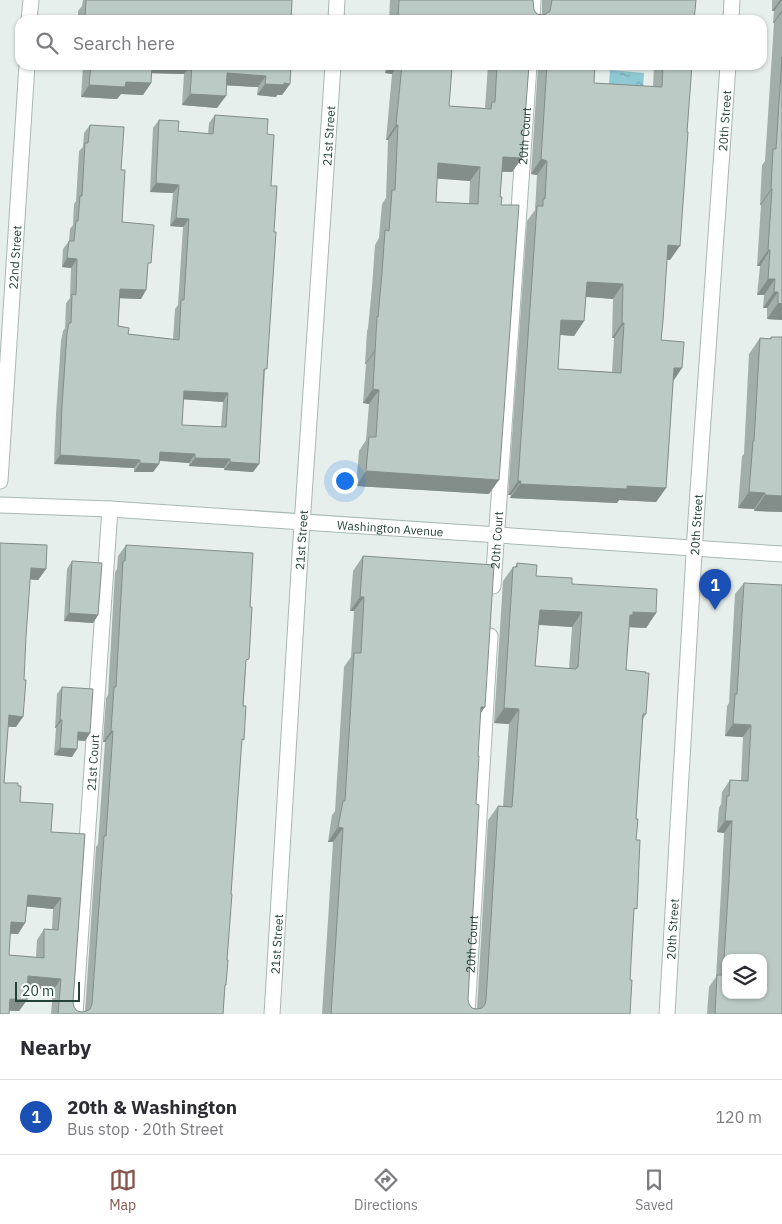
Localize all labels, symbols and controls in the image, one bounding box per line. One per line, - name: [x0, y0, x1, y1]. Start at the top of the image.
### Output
- search box: [15, 15, 767, 70]
- icon: search: [33, 29, 61, 57]
- text: Search here: [73, 31, 175, 55]
- street label: 20th Street: [714, 90, 734, 152]
- street label: 21st Street: [319, 105, 338, 166]
- street label: 20th Court: [515, 107, 534, 166]
- street label: 22nd Street: [5, 225, 24, 290]
- your location: [332, 468, 358, 494]
- street label: 20th Street: [686, 494, 705, 556]
- street label: 21st Street: [292, 509, 311, 570]
- street label: 20th Court: [487, 511, 506, 570]
- street label: Washington Avenue: [337, 517, 444, 539]
- pin: 1: [699, 569, 731, 610]
- street label: 21st Court: [83, 734, 102, 792]
- street label: 20th Street: [663, 898, 681, 960]
- street label: 21st Street: [267, 914, 286, 975]
- street label: 20th Court: [462, 915, 480, 974]
- map controls: [722, 954, 767, 999]
- button: layers: [722, 954, 767, 999]
- scale bar: [15, 979, 80, 1002]
- text: 20 m: [22, 982, 54, 1000]
- text: Nearby: [20, 1033, 91, 1061]
- text: 20th & Washington: [67, 1095, 237, 1119]
- text: 1: [31, 1107, 41, 1127]
- text: 120 m: [715, 1107, 762, 1127]
- text: Bus stop · 20th Street: [67, 1119, 224, 1139]
- tab: Map: [109, 1166, 137, 1214]
- tab: Directions: [354, 1166, 418, 1214]
- tab: Saved: [635, 1166, 673, 1214]

